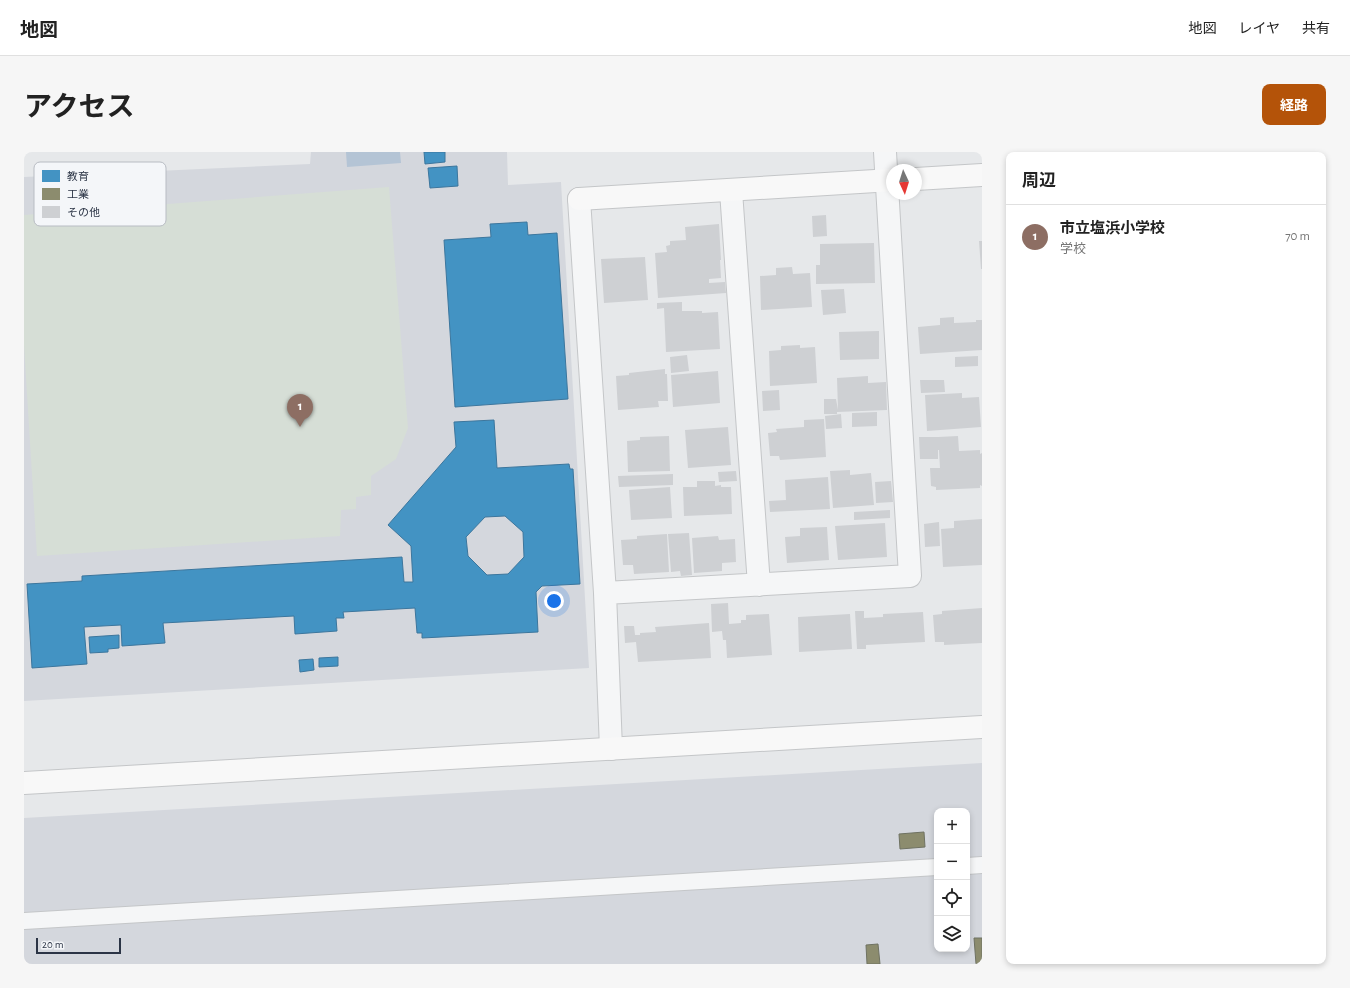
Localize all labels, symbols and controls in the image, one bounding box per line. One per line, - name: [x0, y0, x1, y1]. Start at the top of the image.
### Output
- text: 地図: [20, 21, 58, 40]
- text: 地図: [1188, 22, 1216, 36]
- text: レイヤ: [1238, 22, 1280, 36]
- text: 共有: [1302, 22, 1330, 36]
- button: 経路: [1262, 84, 1326, 125]
- text: アクセス: [24, 94, 135, 122]
- legend: [34, 162, 166, 226]
- north arrow: [886, 164, 922, 200]
- text: 教育: [67, 170, 89, 182]
- text: 周辺: [1022, 172, 1056, 189]
- text: 工業: [67, 189, 89, 200]
- text: その他: [67, 207, 100, 218]
- text: 市立塩浜小学校: [1060, 221, 1165, 236]
- text: 1: [1033, 230, 1037, 243]
- text: 70 m: [1285, 230, 1310, 243]
- text: 学校: [1060, 243, 1086, 256]
- pin: 1: [287, 394, 313, 427]
- your location: [544, 591, 564, 611]
- map controls: [934, 808, 970, 952]
- button: +: [934, 808, 970, 844]
- button: −: [934, 844, 970, 880]
- button: locate: [934, 880, 970, 916]
- button: layers: [934, 916, 970, 952]
- scale bar: [36, 936, 121, 955]
- text: 20 m: [42, 939, 63, 950]

